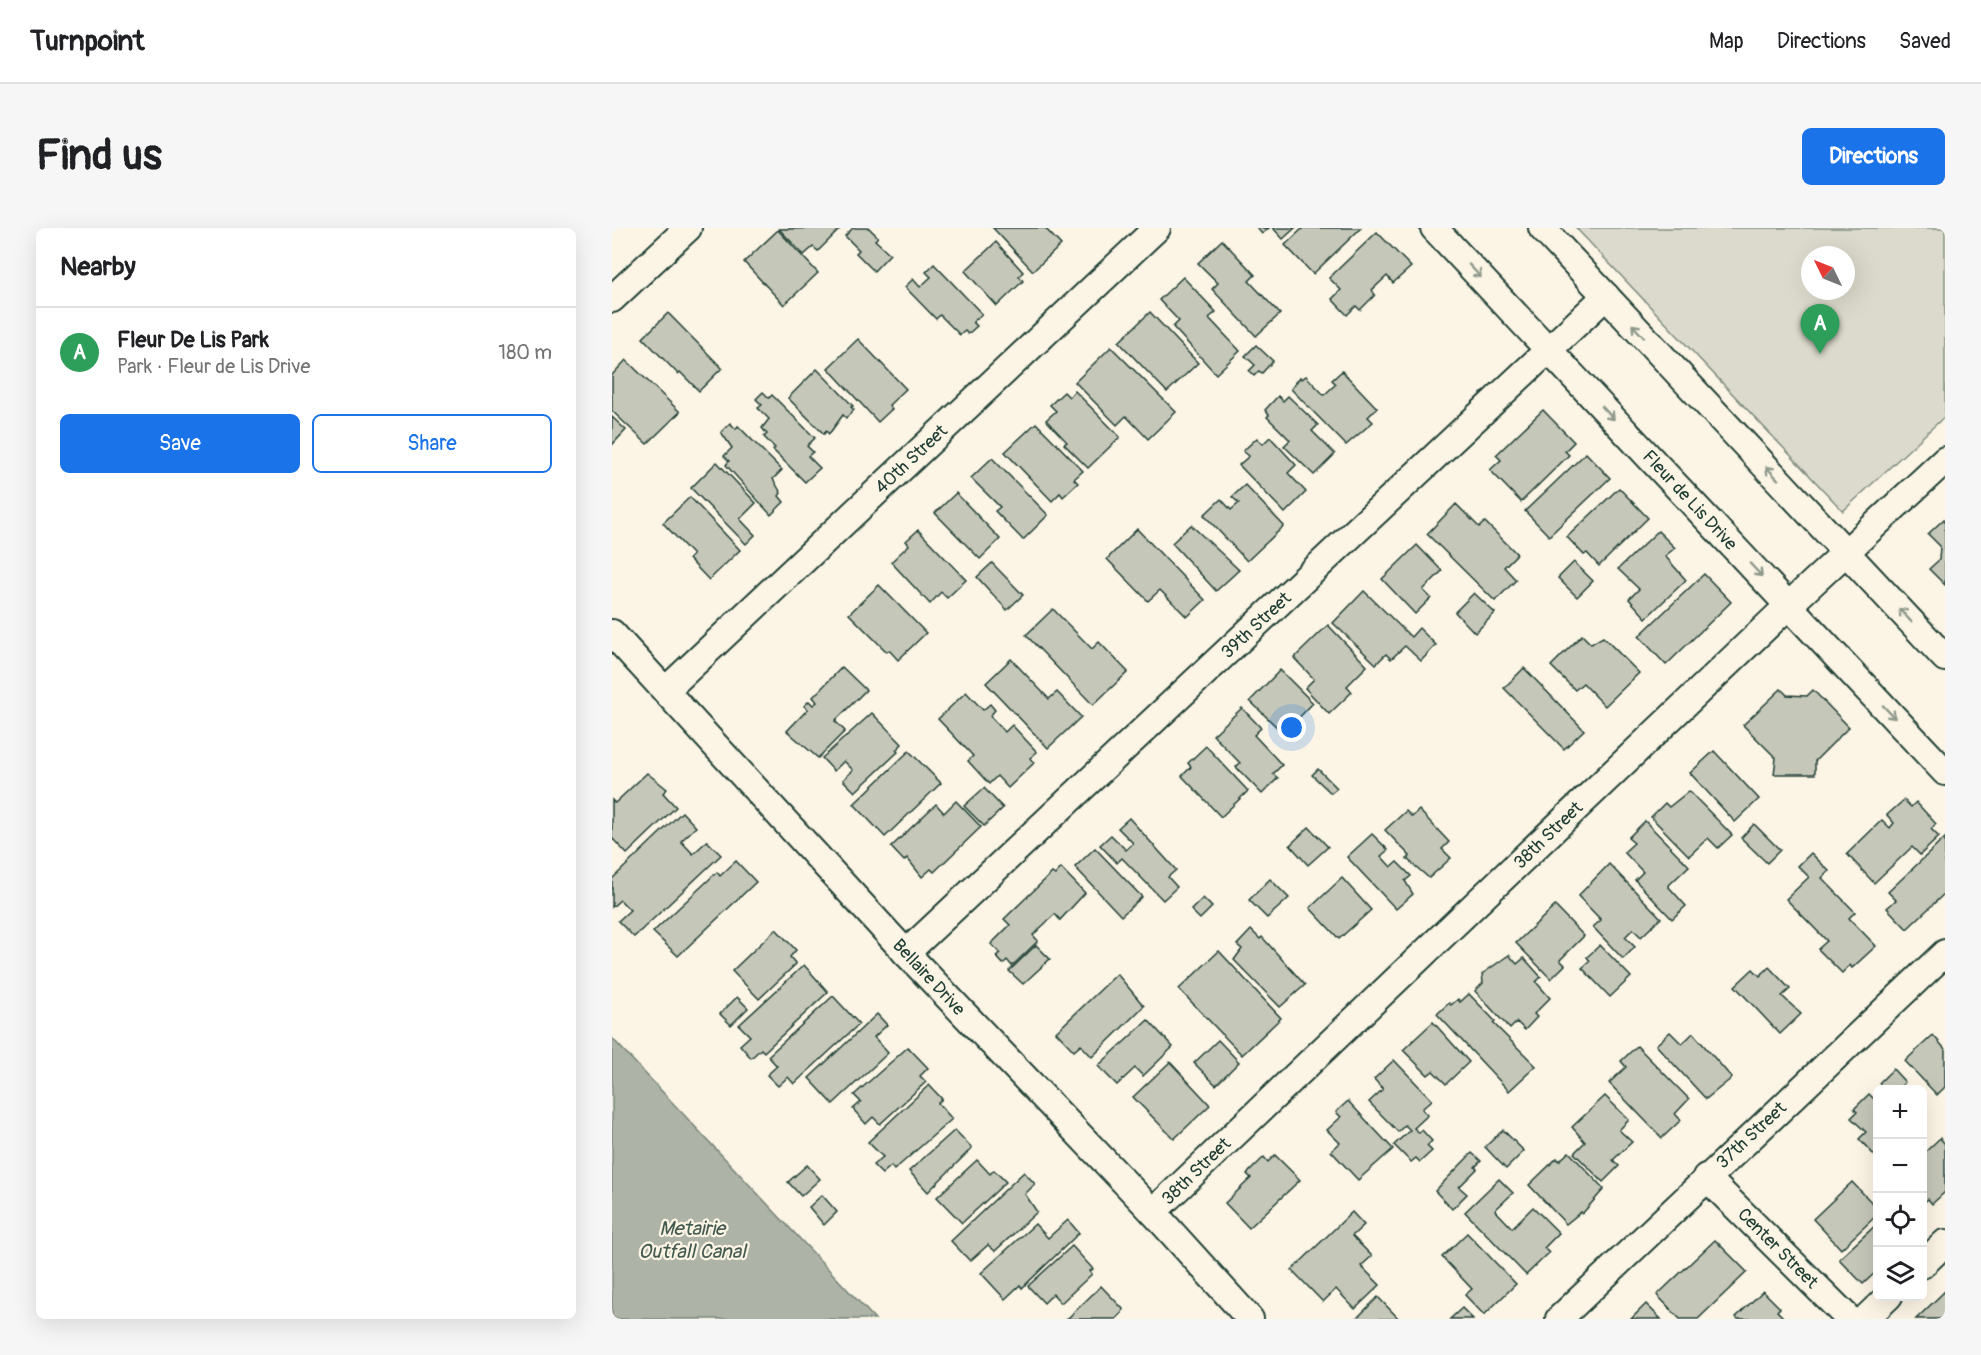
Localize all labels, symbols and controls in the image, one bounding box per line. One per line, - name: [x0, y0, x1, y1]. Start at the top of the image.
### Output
- text: Turnpoint: [30, 24, 144, 59]
- text: Map: [1709, 28, 1744, 55]
- text: Directions: [1777, 28, 1866, 55]
- text: Saved: [1899, 28, 1951, 55]
- button: Directions: [1802, 128, 1945, 185]
- text: Find us: [36, 130, 162, 182]
- north arrow: [1801, 246, 1855, 300]
- text: Nearby: [60, 251, 136, 283]
- one-way arrow: [1467, 263, 1482, 278]
- pin: A: [1800, 304, 1840, 354]
- one-way arrow: [1631, 323, 1645, 338]
- text: Fleur De Lis Park: [117, 326, 269, 354]
- text: A: [73, 340, 86, 365]
- text: 180 m: [498, 340, 552, 365]
- text: Park · Fleur de Lis Drive: [117, 354, 310, 379]
- one-way arrow: [1601, 405, 1615, 420]
- button: Save: [60, 414, 300, 473]
- button: Share: [312, 414, 552, 473]
- street label: 40th Street: [870, 419, 953, 499]
- street label: Fleur de Lis Drive: [1637, 445, 1742, 555]
- one-way arrow: [1765, 466, 1779, 481]
- one-way arrow: [1749, 563, 1763, 578]
- street label: 39th Street: [1216, 587, 1297, 664]
- one-way arrow: [1898, 608, 1912, 623]
- one-way arrow: [1882, 705, 1897, 720]
- your location: [1277, 713, 1306, 742]
- street label: 38th Street: [1509, 796, 1588, 874]
- street label: Bellaire Drive: [887, 934, 970, 1021]
- map controls: [1873, 1085, 1927, 1301]
- button: +: [1873, 1085, 1927, 1139]
- street label: 37th Street: [1711, 1096, 1792, 1174]
- street label: 38th Street: [1157, 1132, 1236, 1210]
- button: −: [1873, 1139, 1927, 1193]
- button: locate: [1873, 1193, 1927, 1247]
- street label: Center Street: [1732, 1203, 1823, 1294]
- water label: Metairie Outfall Canal: [638, 1216, 748, 1264]
- button: layers: [1873, 1247, 1927, 1301]

